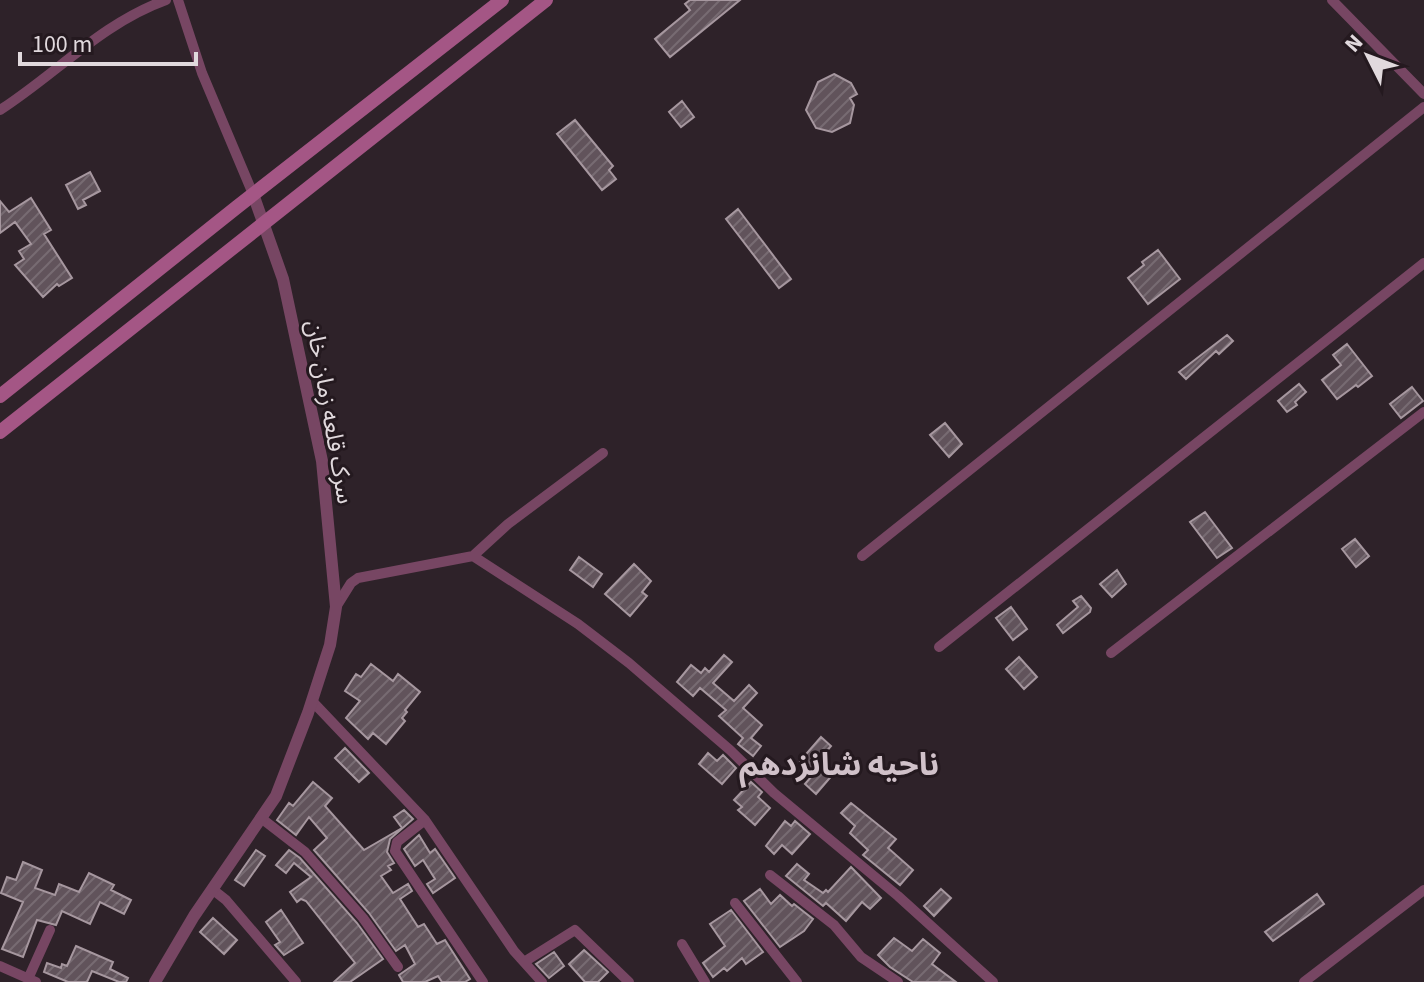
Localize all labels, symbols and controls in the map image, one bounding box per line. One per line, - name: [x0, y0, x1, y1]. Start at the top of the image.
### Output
- scale bar: [20, 16, 196, 66]
- north arrow: [1328, 16, 1408, 96]
- text: 100 m: [32, 27, 92, 62]
- text: N: [1337, 27, 1371, 59]
- street label: سرک قلعه زمان خان: [296, 317, 363, 507]
- district label: ناحیه شانزدهم: [739, 742, 939, 788]

